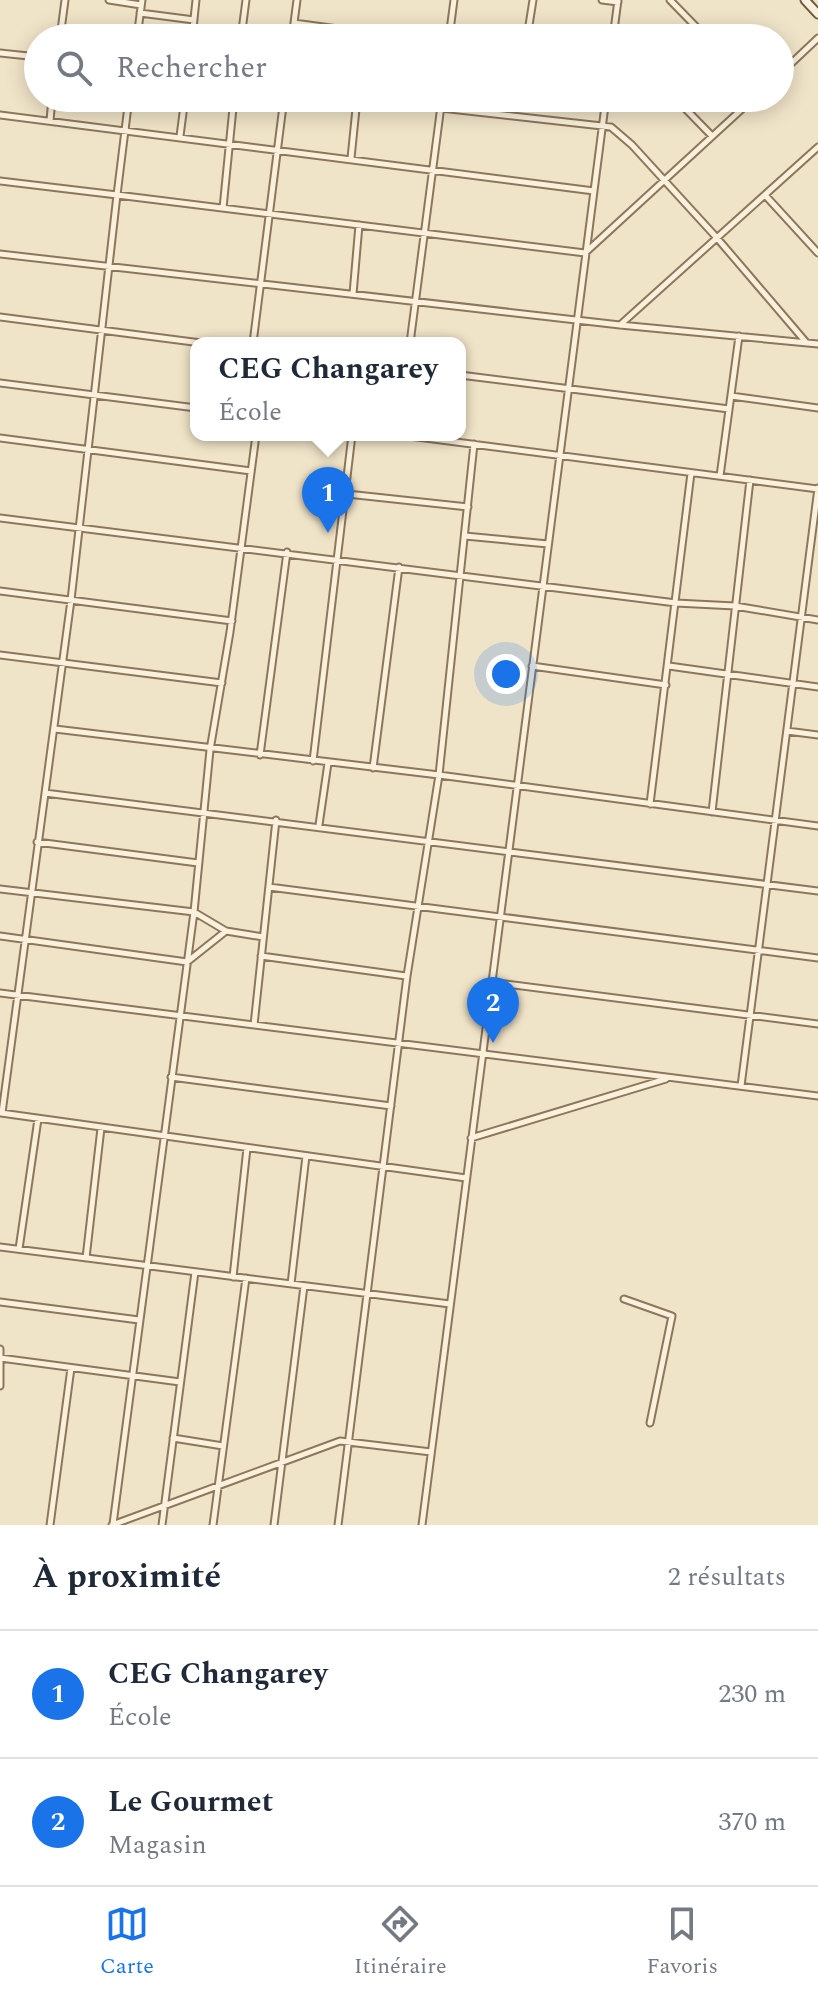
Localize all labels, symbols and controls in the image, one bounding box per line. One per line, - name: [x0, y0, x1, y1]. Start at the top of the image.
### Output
- search box: [24, 24, 794, 112]
- text: Rechercher: [116, 45, 267, 91]
- icon: search: [52, 46, 96, 90]
- popup: [190, 337, 466, 441]
- text: CEG Changarey: [218, 346, 438, 392]
- text: École: [218, 392, 282, 432]
- pin: 1: [302, 467, 354, 533]
- your location: [486, 654, 526, 694]
- pin: 2: [467, 977, 519, 1043]
- text: À proximité: [32, 1551, 221, 1603]
- text: 2 résultats: [668, 1557, 786, 1597]
- text: CEG Changarey: [108, 1651, 328, 1697]
- text: 1: [51, 1674, 65, 1714]
- text: 230 m: [718, 1674, 786, 1714]
- text: École: [108, 1697, 172, 1737]
- text: Le Gourmet: [108, 1779, 273, 1825]
- text: 2: [51, 1802, 65, 1842]
- text: 370 m: [718, 1802, 786, 1842]
- text: Magasin: [108, 1825, 207, 1865]
- tab: Carte: [100, 1902, 154, 1983]
- tab: Itinéraire: [354, 1902, 447, 1983]
- tab: Favoris: [647, 1902, 718, 1983]

